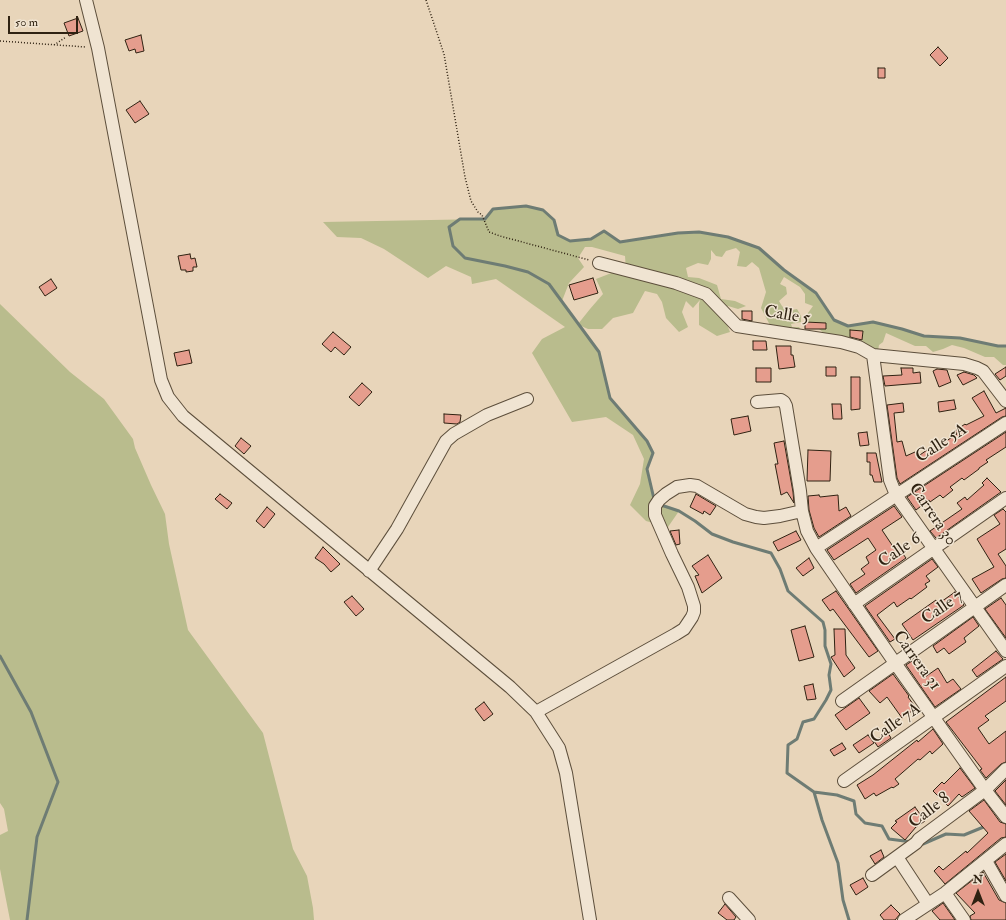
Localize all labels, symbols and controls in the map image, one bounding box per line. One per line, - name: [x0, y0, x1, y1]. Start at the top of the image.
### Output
- scale bar: [10, 8, 80, 34]
- text: 50 m: [15, 15, 38, 30]
- street label: Calle 5: [763, 302, 811, 330]
- street label: Calle 5A: [913, 420, 971, 468]
- street label: Carrera 30: [904, 480, 960, 550]
- street label: Calle 6: [875, 529, 925, 573]
- street label: Calle 7: [918, 586, 968, 630]
- street label: Carrera 31: [888, 627, 944, 695]
- street label: Calle 7A: [867, 699, 925, 749]
- street label: Calle 8: [905, 789, 955, 833]
- north arrow: [958, 872, 998, 912]
- text: N: [973, 873, 983, 886]

